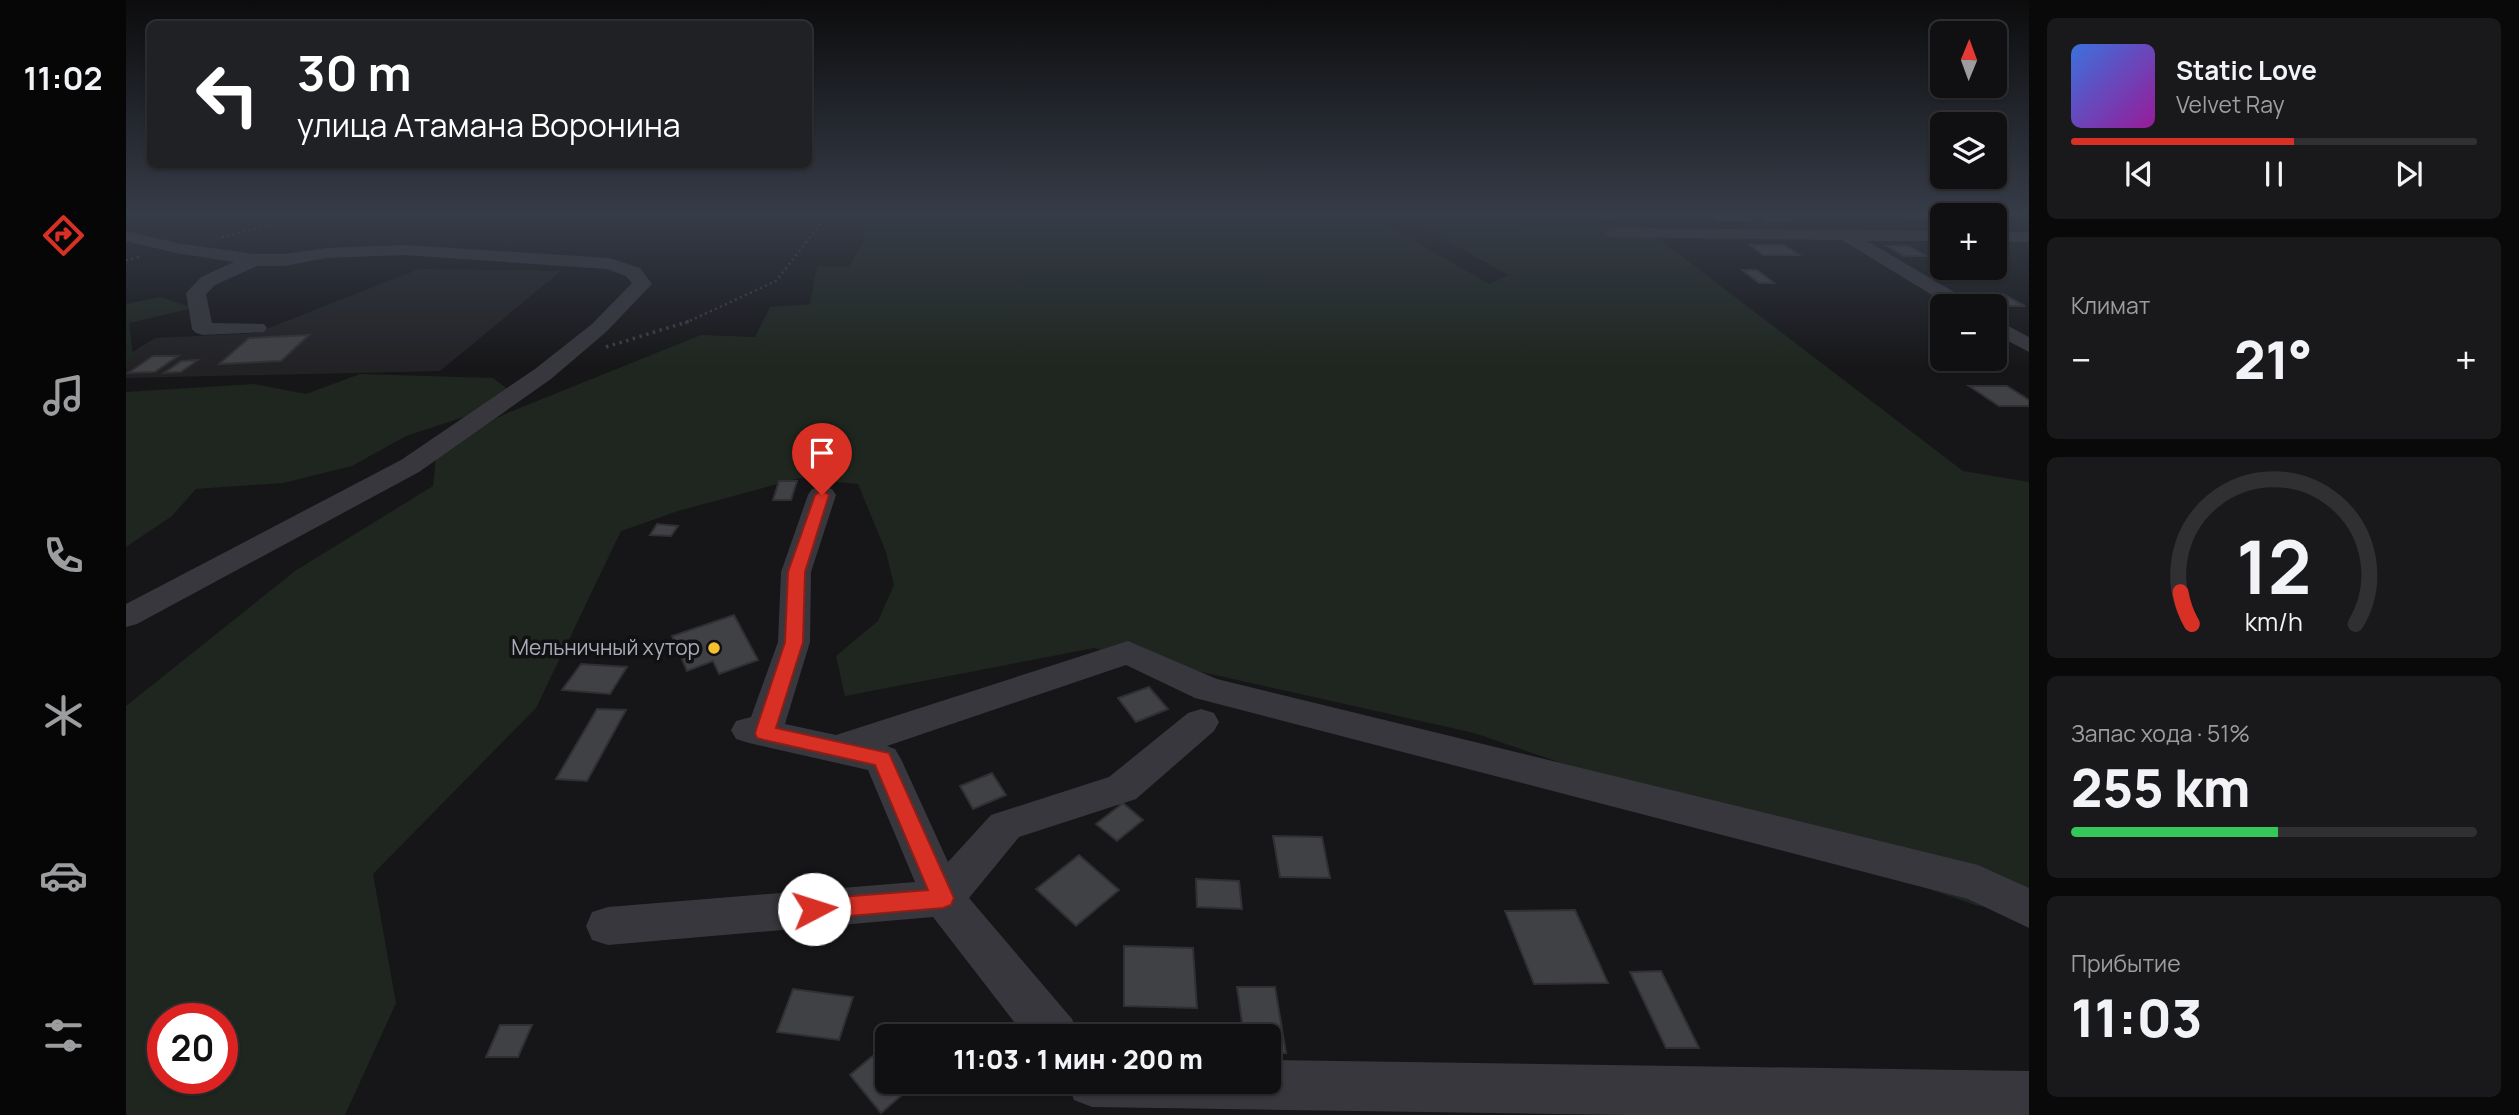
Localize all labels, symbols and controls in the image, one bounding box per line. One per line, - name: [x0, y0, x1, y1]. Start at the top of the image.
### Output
- north arrow: [1930, 21, 2007, 98]
- map controls: [1930, 21, 2007, 371]
- text: 30 m: [297, 39, 412, 106]
- icon: left: [182, 49, 273, 140]
- text: Static Love: [2176, 52, 2317, 88]
- text: 11:02: [23, 56, 103, 100]
- text: Velvet Ray: [2176, 88, 2285, 120]
- text: улица Атамана Воронина: [297, 103, 681, 147]
- button: layers: [1930, 112, 2007, 189]
- icon: previous: [2120, 155, 2158, 193]
- icon: pause: [2255, 155, 2293, 193]
- icon: next: [2390, 155, 2428, 193]
- button: +: [1930, 203, 2007, 280]
- icon: directions: [39, 211, 88, 260]
- text: Климат: [2071, 289, 2150, 321]
- button: −: [1930, 294, 2007, 371]
- text: 21°: [2234, 324, 2313, 395]
- text: −: [2071, 333, 2092, 385]
- text: +: [2455, 333, 2477, 385]
- icon: music: [39, 371, 88, 420]
- pin: [792, 423, 852, 495]
- icon: arrive: [803, 434, 841, 472]
- text: 12: [2236, 516, 2312, 616]
- icon: phone: [39, 531, 88, 580]
- text: km/h: [2245, 603, 2303, 638]
- place label: Мельничный хутор: [511, 633, 700, 661]
- marker: Мельничный хутор: [706, 640, 722, 656]
- icon: climate: [39, 691, 88, 740]
- text: Запас хода · 51%: [2071, 717, 2250, 749]
- text: 255 km: [2071, 752, 2250, 823]
- icon: car: [39, 851, 88, 900]
- position arrow: [777, 872, 851, 946]
- text: Прибытие: [2071, 947, 2181, 979]
- text: 11:03: [2071, 982, 2203, 1053]
- speed limit sign: 20: [147, 1003, 238, 1094]
- icon: filters: [39, 1011, 88, 1060]
- text: 11:03 · 1 мин · 200 m: [953, 1041, 1203, 1077]

